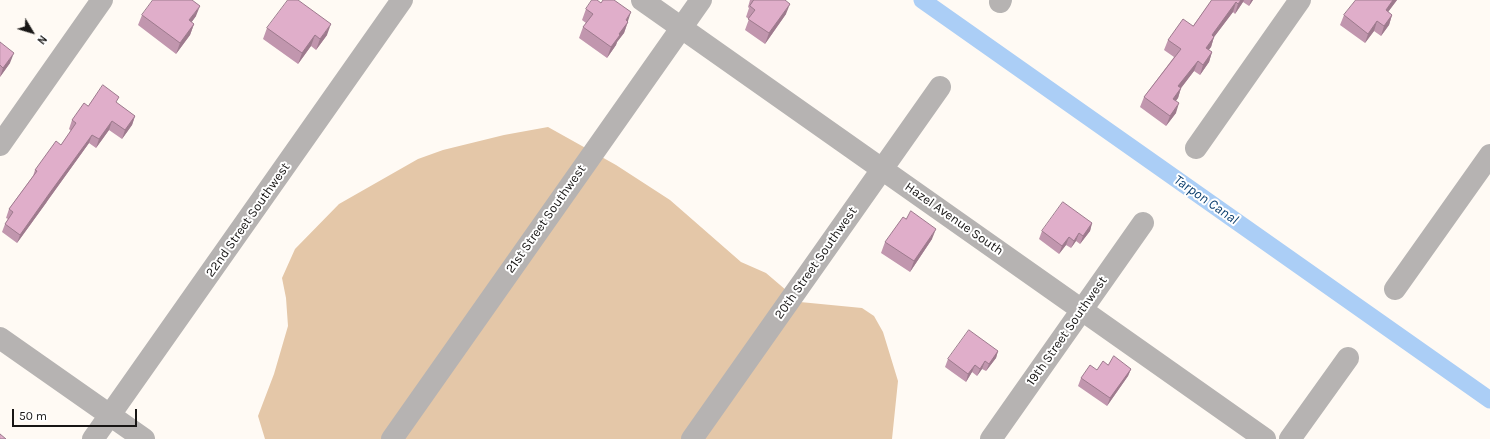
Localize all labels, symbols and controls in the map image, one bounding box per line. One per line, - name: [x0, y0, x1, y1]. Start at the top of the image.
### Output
- north arrow: [12, 12, 52, 52]
- text: N: [34, 33, 49, 47]
- street label: 22nd Street Southwest: [203, 160, 293, 280]
- street label: 21st Street Southwest: [503, 162, 589, 276]
- water label: Tarpon Canal: [1170, 172, 1242, 228]
- street label: Hazel Avenue South: [902, 179, 1006, 259]
- street label: 20th Street Southwest: [771, 204, 861, 322]
- street label: 19th Street Southwest: [1023, 273, 1111, 389]
- scale bar: [14, 401, 139, 427]
- text: 50 m: [19, 409, 47, 423]

